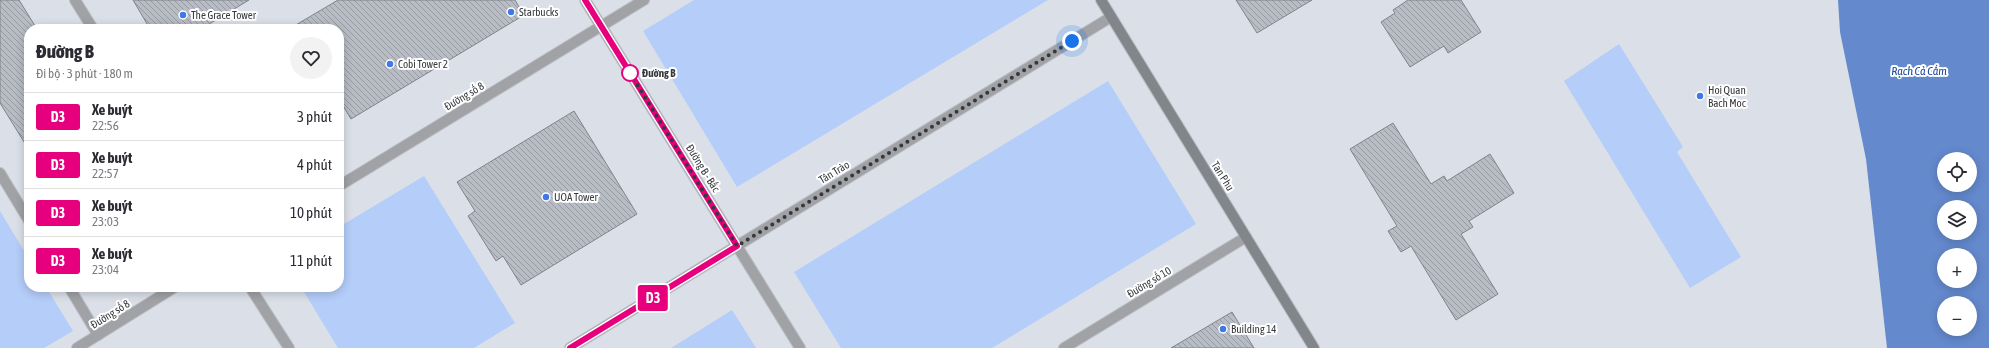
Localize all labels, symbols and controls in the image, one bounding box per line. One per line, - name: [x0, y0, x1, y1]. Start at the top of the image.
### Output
- place label: Starbucks: [519, 6, 559, 18]
- marker: Starbucks: [506, 7, 516, 17]
- place label: The Grace Tower: [191, 9, 257, 21]
- marker: The Grace Tower: [178, 10, 188, 20]
- your location: [1062, 31, 1082, 51]
- button: heart: [290, 37, 332, 79]
- text: Đường B: [36, 40, 94, 62]
- place label: Cobi Tower 2: [398, 58, 448, 70]
- marker: Cobi Tower 2: [385, 59, 395, 69]
- marker: Đường B: [621, 64, 639, 82]
- water label: Rạch Cả Cấm: [1891, 64, 1947, 78]
- text: Đi bộ · 3 phút · 180 m: [36, 66, 133, 81]
- place label: Đường B: [642, 67, 676, 79]
- street label: Đường số 8: [442, 80, 486, 112]
- place label: Hoi Quan Bach Moc: [1708, 84, 1747, 109]
- marker: Hoi Quan Bach Moc: [1695, 91, 1705, 101]
- text: Xe buýt: [92, 101, 132, 118]
- text: 3 phút: [297, 108, 332, 125]
- text: D3: [51, 109, 65, 125]
- text: 22:56: [92, 118, 119, 133]
- street label: Đường B - Bắc: [684, 142, 723, 195]
- text: Xe buýt: [92, 149, 132, 166]
- map controls: [1937, 152, 1977, 336]
- button: locate: [1937, 152, 1977, 192]
- text: 4 phút: [297, 156, 332, 173]
- text: D3: [51, 157, 65, 173]
- street label: Tân Trào: [817, 158, 851, 186]
- street label: Tan Phu: [1209, 159, 1237, 193]
- text: 22:57: [92, 166, 119, 181]
- place label: UOA Tower: [554, 191, 598, 203]
- marker: UOA Tower: [541, 192, 551, 202]
- text: Xe buýt: [92, 197, 132, 214]
- button: layers: [1937, 200, 1977, 240]
- text: 10 phút: [290, 204, 332, 221]
- text: D3: [51, 205, 65, 221]
- text: 23:03: [92, 214, 119, 229]
- text: Xe buýt: [92, 245, 132, 262]
- button: +: [1937, 248, 1977, 288]
- text: 11 phút: [290, 252, 332, 269]
- text: D3: [51, 253, 65, 269]
- text: 23:04: [92, 262, 119, 277]
- street label: Đường số 10: [1125, 264, 1173, 300]
- line badge: D3: [635, 285, 671, 311]
- text: D3: [646, 290, 660, 306]
- button: −: [1937, 296, 1977, 336]
- street label: Đường số 8: [88, 297, 132, 331]
- place label: Building 14: [1231, 323, 1277, 335]
- marker: Building 14: [1218, 324, 1228, 334]

